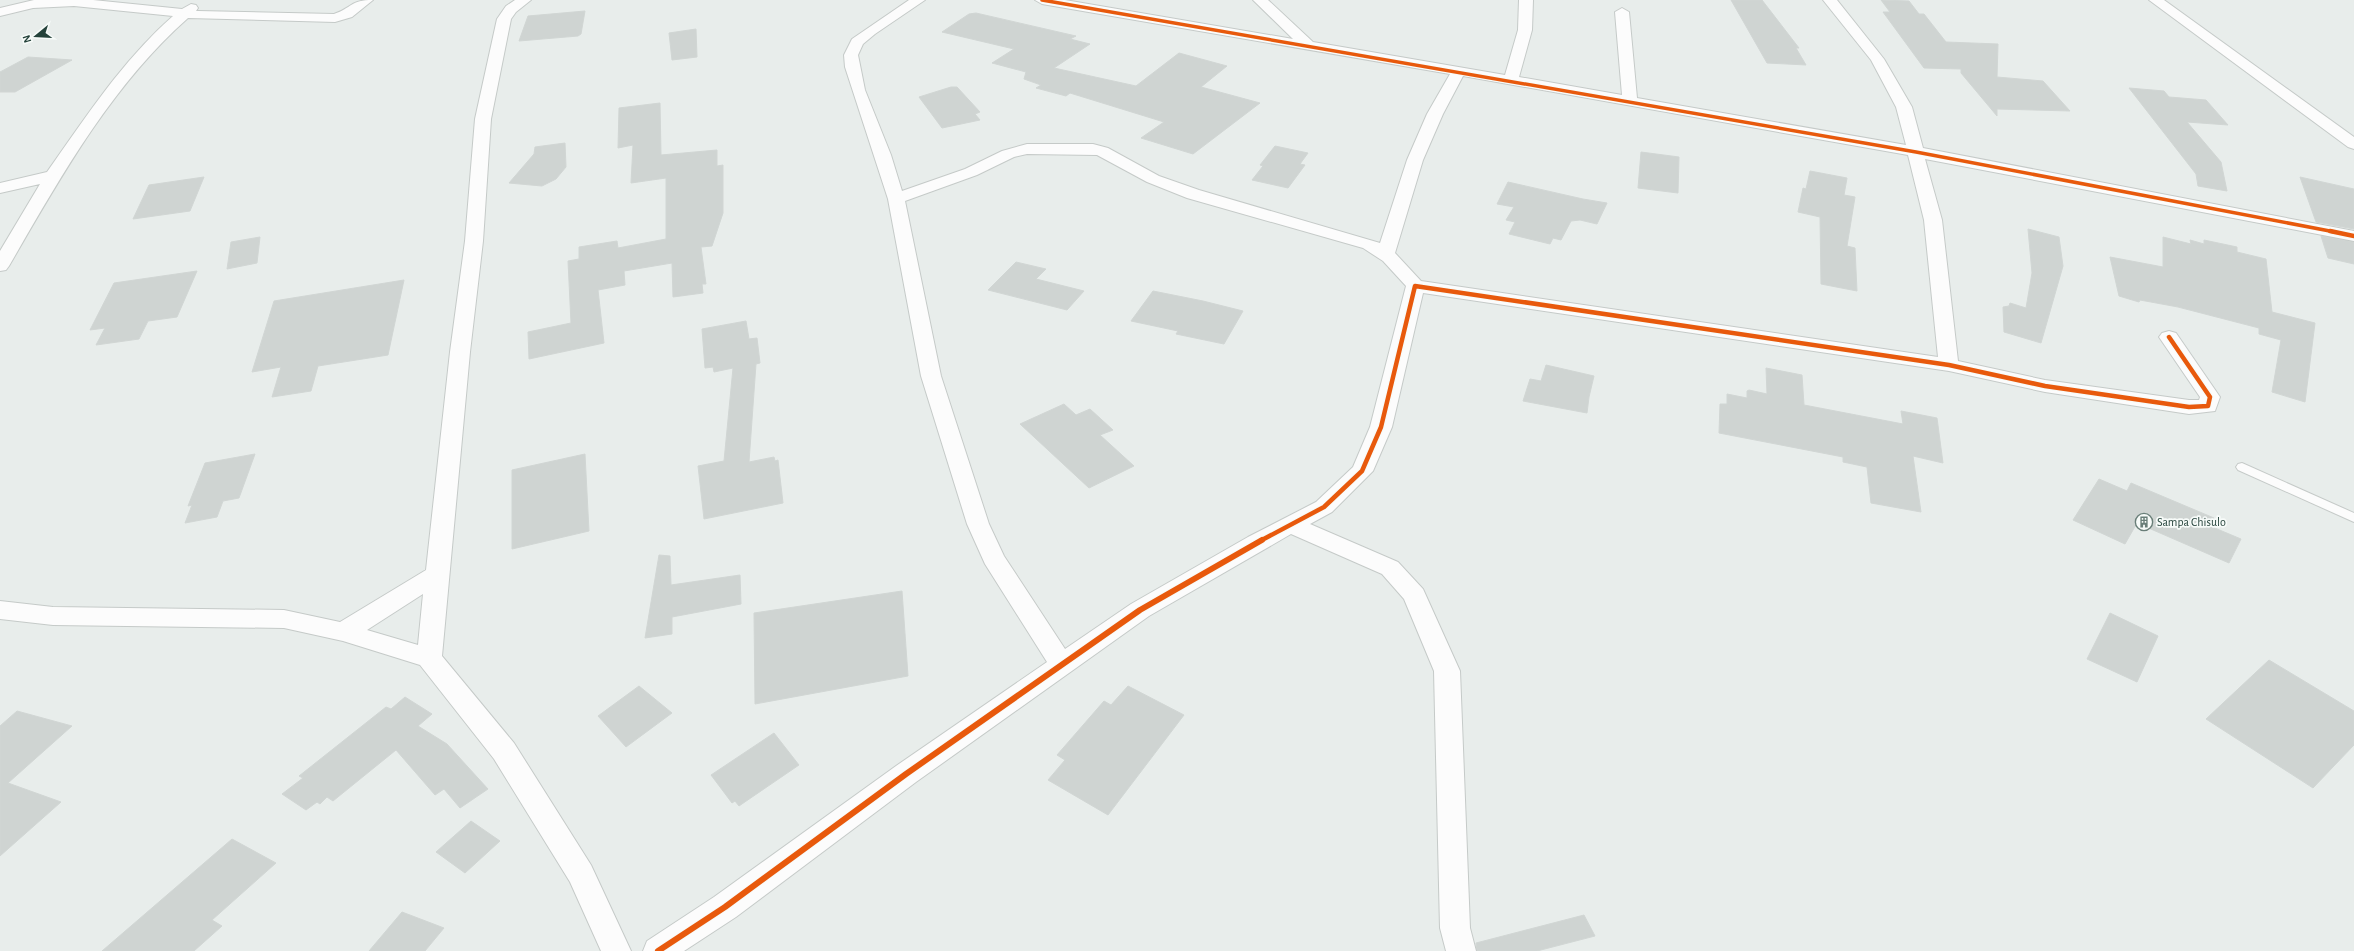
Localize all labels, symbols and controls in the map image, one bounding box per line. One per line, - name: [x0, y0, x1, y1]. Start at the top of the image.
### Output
- north arrow: [16, 16, 56, 56]
- text: N: [21, 34, 33, 44]
- building icon: Sampa Chisulo: [2134, 512, 2154, 532]
- place label: Sampa Chisulo: [2157, 516, 2226, 528]

